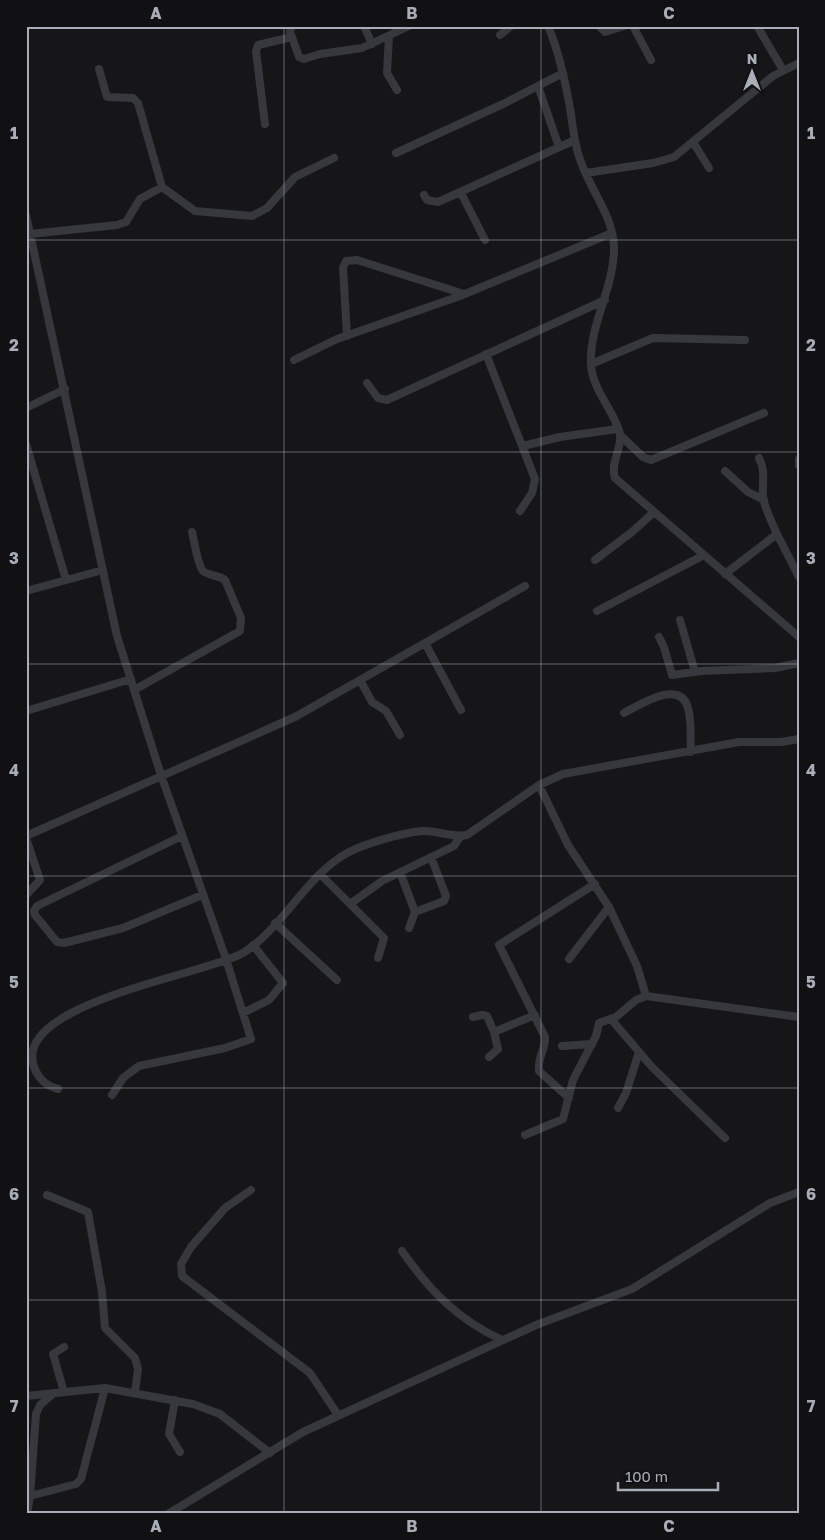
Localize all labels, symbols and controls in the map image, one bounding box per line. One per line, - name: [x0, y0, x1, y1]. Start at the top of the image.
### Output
- text: A: [150, 3, 162, 23]
- text: B: [406, 3, 418, 23]
- text: C: [663, 3, 675, 23]
- north arrow: [728, 48, 778, 98]
- text: N: [747, 50, 757, 67]
- text: 1: [10, 123, 18, 143]
- text: 1: [807, 123, 815, 143]
- text: 2: [9, 335, 19, 355]
- text: 2: [806, 335, 816, 355]
- text: 3: [9, 548, 19, 568]
- text: 3: [806, 548, 816, 568]
- text: 4: [9, 760, 19, 780]
- text: 4: [806, 760, 816, 780]
- text: 5: [9, 972, 19, 992]
- text: 5: [806, 972, 816, 992]
- text: 6: [9, 1184, 19, 1204]
- text: 6: [806, 1184, 816, 1204]
- text: 7: [10, 1396, 19, 1416]
- text: 7: [807, 1396, 816, 1416]
- scale bar: [618, 1460, 718, 1492]
- text: 100 m: [625, 1467, 668, 1485]
- text: A: [150, 1516, 162, 1536]
- text: B: [406, 1516, 418, 1536]
- text: C: [663, 1516, 675, 1536]

